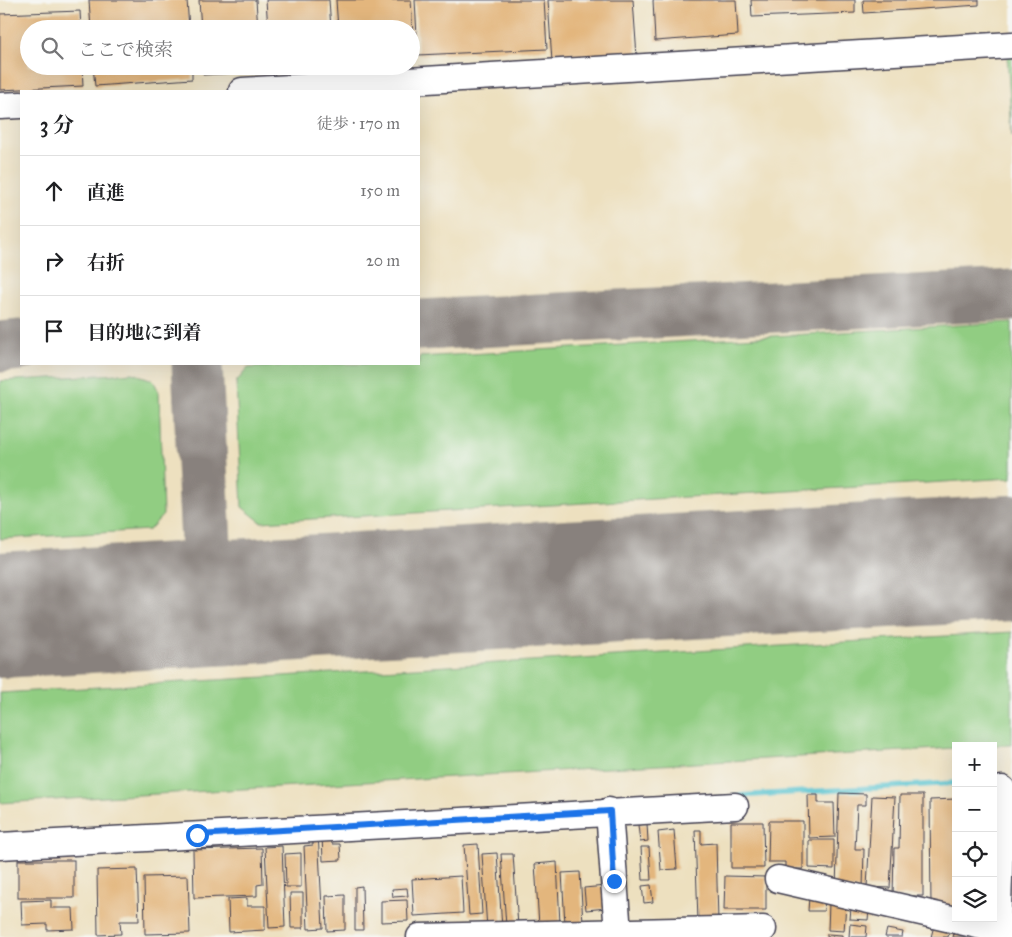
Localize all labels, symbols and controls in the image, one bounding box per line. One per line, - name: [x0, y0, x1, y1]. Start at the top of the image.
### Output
- search box: [20, 20, 420, 75]
- icon: search: [38, 34, 66, 62]
- text: ここで検索: [78, 38, 173, 61]
- text: 3 分: [40, 112, 74, 138]
- text: 徒歩 · 170 m: [317, 114, 400, 133]
- icon: ahead: [40, 177, 68, 205]
- text: 直進: [87, 181, 125, 204]
- text: 150 m: [360, 181, 400, 200]
- icon: right: [40, 247, 68, 275]
- text: 右折: [87, 251, 125, 274]
- text: 20 m: [366, 251, 400, 270]
- icon: arrive: [40, 317, 68, 345]
- text: 目的地に到着: [87, 321, 201, 344]
- map controls: [952, 742, 997, 922]
- button: +: [952, 742, 997, 787]
- button: −: [952, 787, 997, 832]
- route start: [186, 824, 209, 847]
- button: locate: [952, 832, 997, 877]
- route end: [603, 870, 626, 893]
- button: layers: [952, 877, 997, 922]

